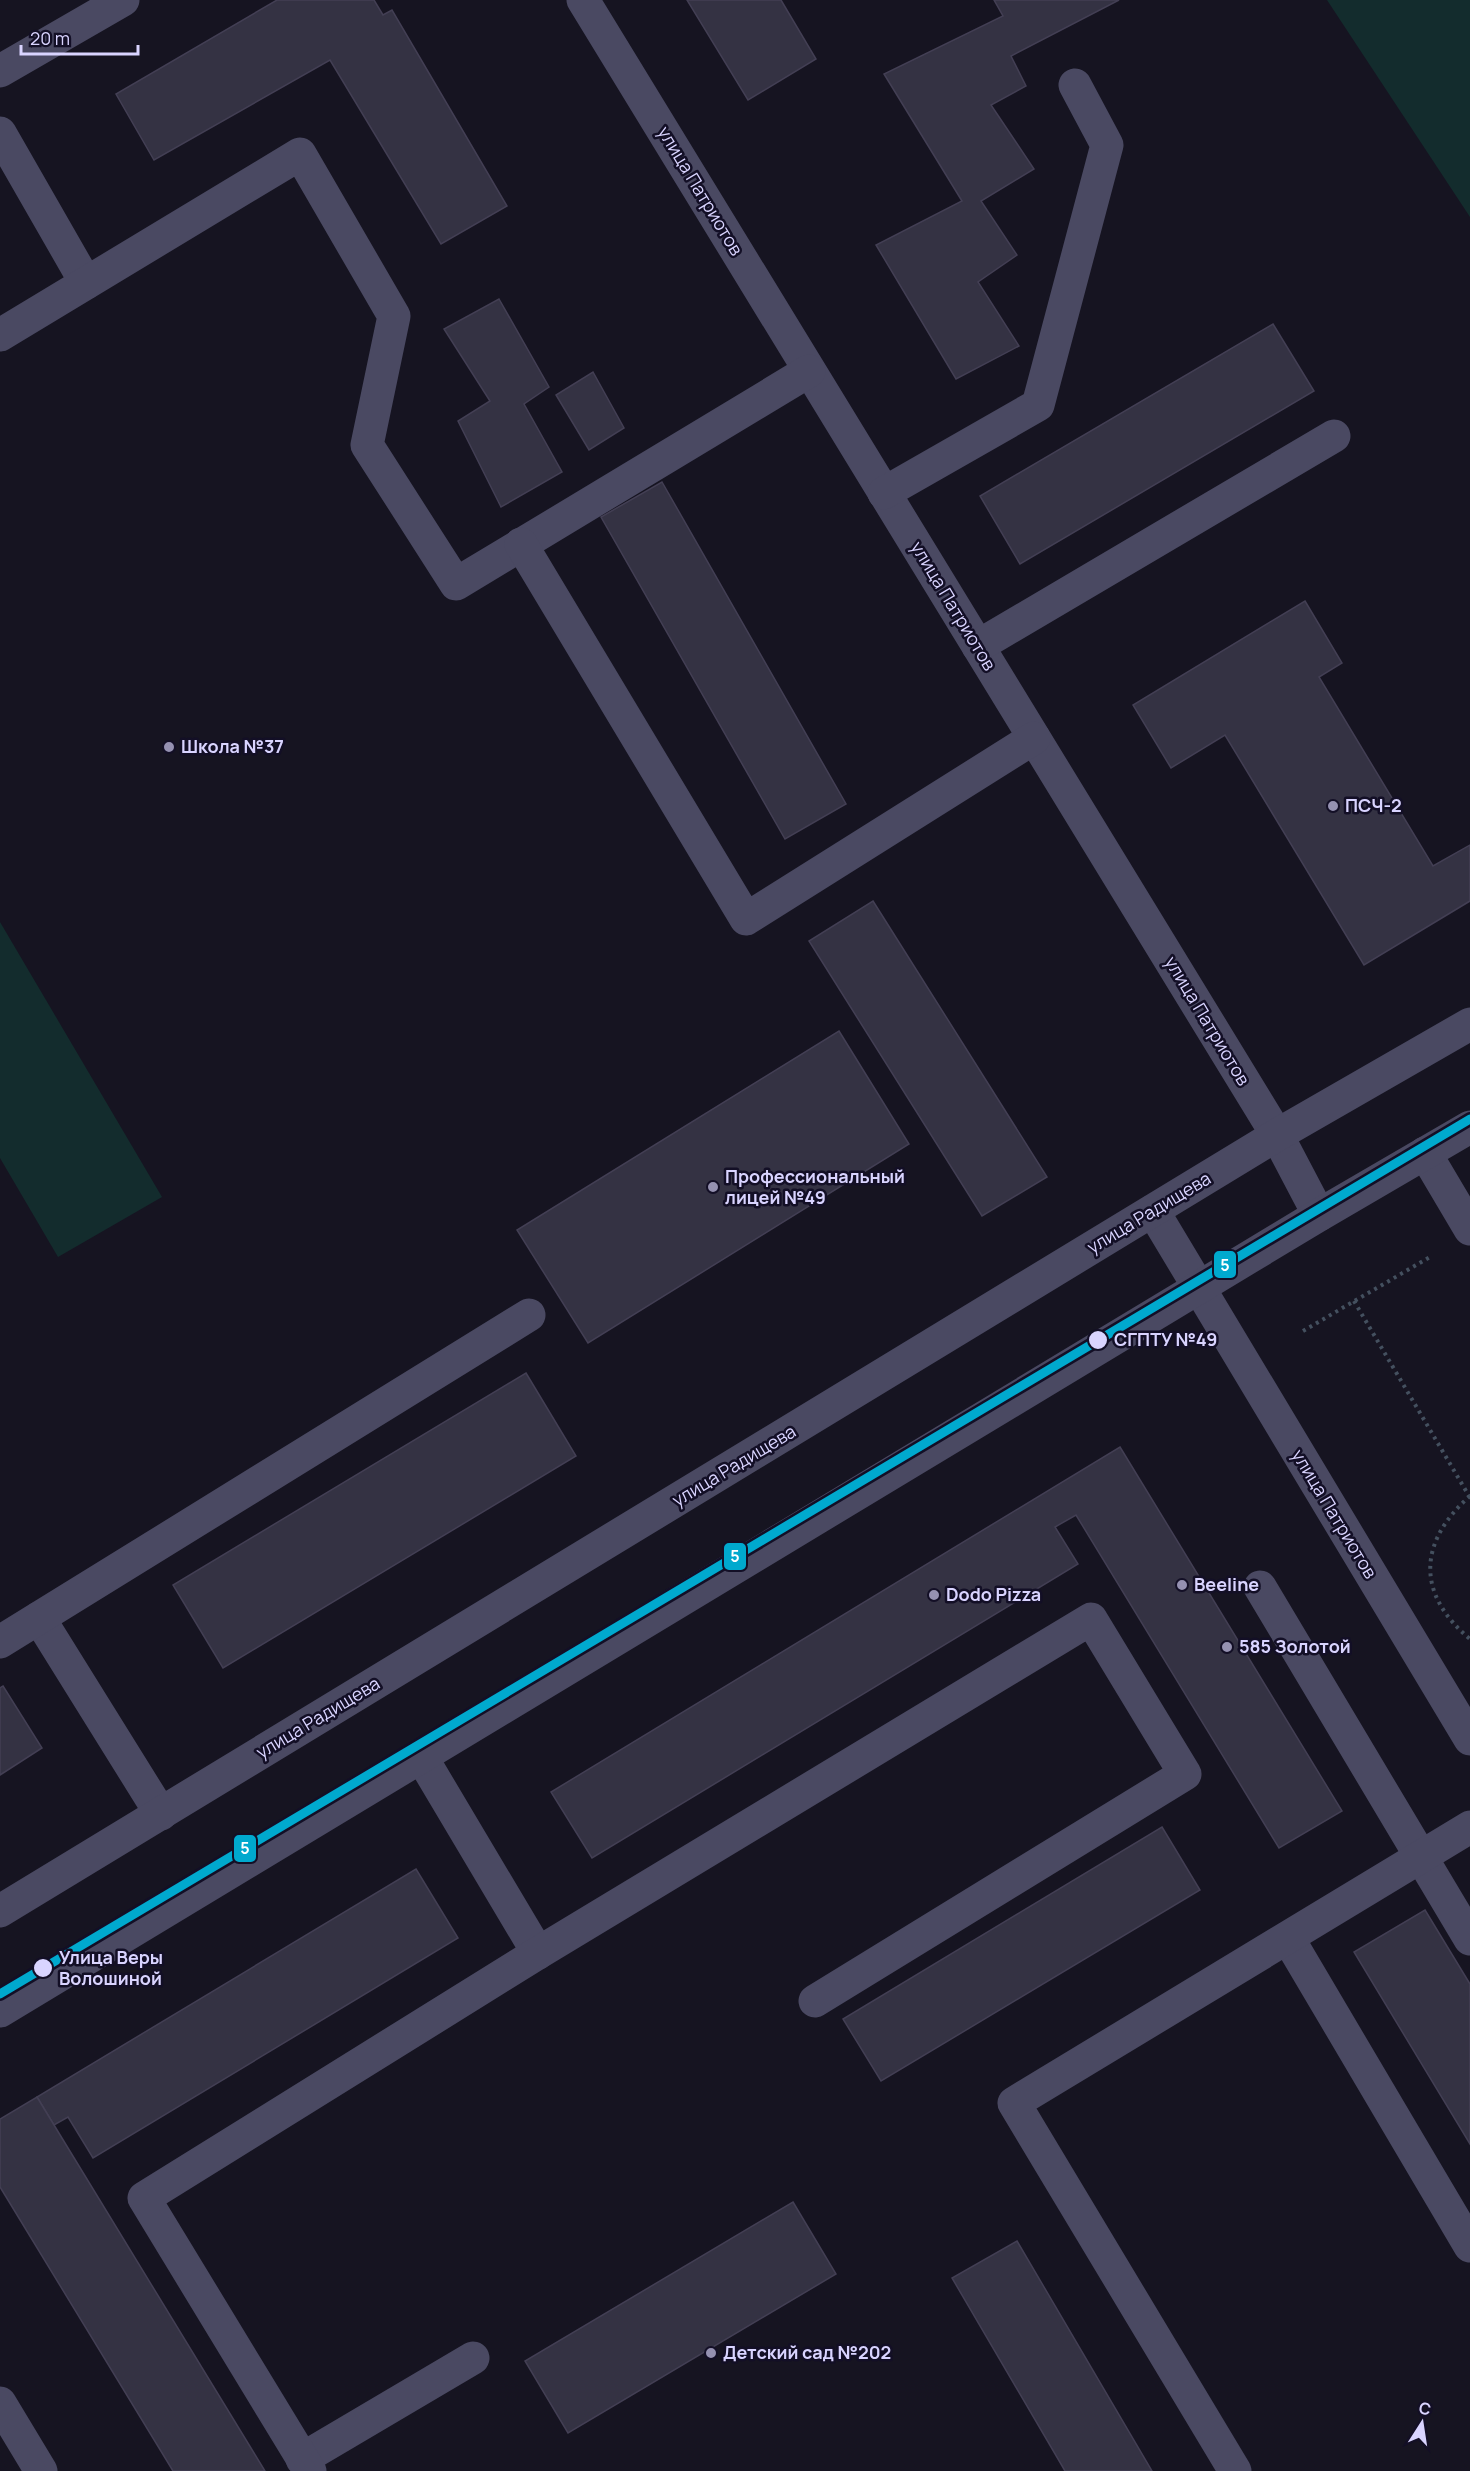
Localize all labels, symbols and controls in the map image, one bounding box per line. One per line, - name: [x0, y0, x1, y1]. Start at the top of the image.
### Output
- scale bar: [21, 18, 138, 56]
- text: 20 m: [30, 26, 70, 50]
- street label: улица Патриотов: [653, 121, 749, 260]
- street label: улица Патриотов: [906, 536, 1002, 675]
- place label: Школа №37: [181, 734, 284, 758]
- marker: Школа №37: [162, 740, 176, 754]
- place label: ПСЧ-2: [1345, 793, 1402, 817]
- marker: ПСЧ-2: [1326, 799, 1340, 813]
- street label: улица Патриотов: [1160, 951, 1256, 1090]
- place label: Профессиональный лицей №49: [725, 1164, 905, 1209]
- street label: улица Радищева: [1082, 1166, 1215, 1259]
- marker: Профессиональный лицей №49: [706, 1180, 720, 1194]
- line badge: 5: [1213, 1250, 1237, 1279]
- text: 5: [1220, 1254, 1230, 1276]
- place label: СГПТУ №49: [1114, 1327, 1217, 1351]
- marker: СГПТУ №49: [1087, 1329, 1109, 1351]
- street label: улица Радищева: [667, 1419, 800, 1512]
- street label: улица Патриотов: [1287, 1444, 1383, 1583]
- line badge: 5: [723, 1542, 747, 1571]
- text: 5: [730, 1545, 740, 1567]
- place label: Beeline: [1194, 1572, 1259, 1596]
- marker: Beeline: [1175, 1578, 1189, 1592]
- place label: Dodo Pizza: [946, 1582, 1041, 1606]
- marker: Dodo Pizza: [927, 1588, 941, 1602]
- place label: 585 Золотой: [1239, 1634, 1351, 1658]
- marker: 585 Золотой: [1220, 1640, 1234, 1654]
- street label: улица Радищева: [251, 1671, 384, 1764]
- line badge: 5: [233, 1834, 257, 1863]
- text: 5: [240, 1837, 250, 1859]
- place label: Улица Веры Волошиной: [59, 1945, 163, 1990]
- marker: Улица Веры Волошиной: [32, 1957, 54, 1979]
- place label: Детский сад №202: [723, 2340, 891, 2364]
- marker: Детский сад №202: [704, 2346, 718, 2360]
- north arrow: [1392, 2393, 1452, 2453]
- text: С: [1417, 2396, 1433, 2420]

